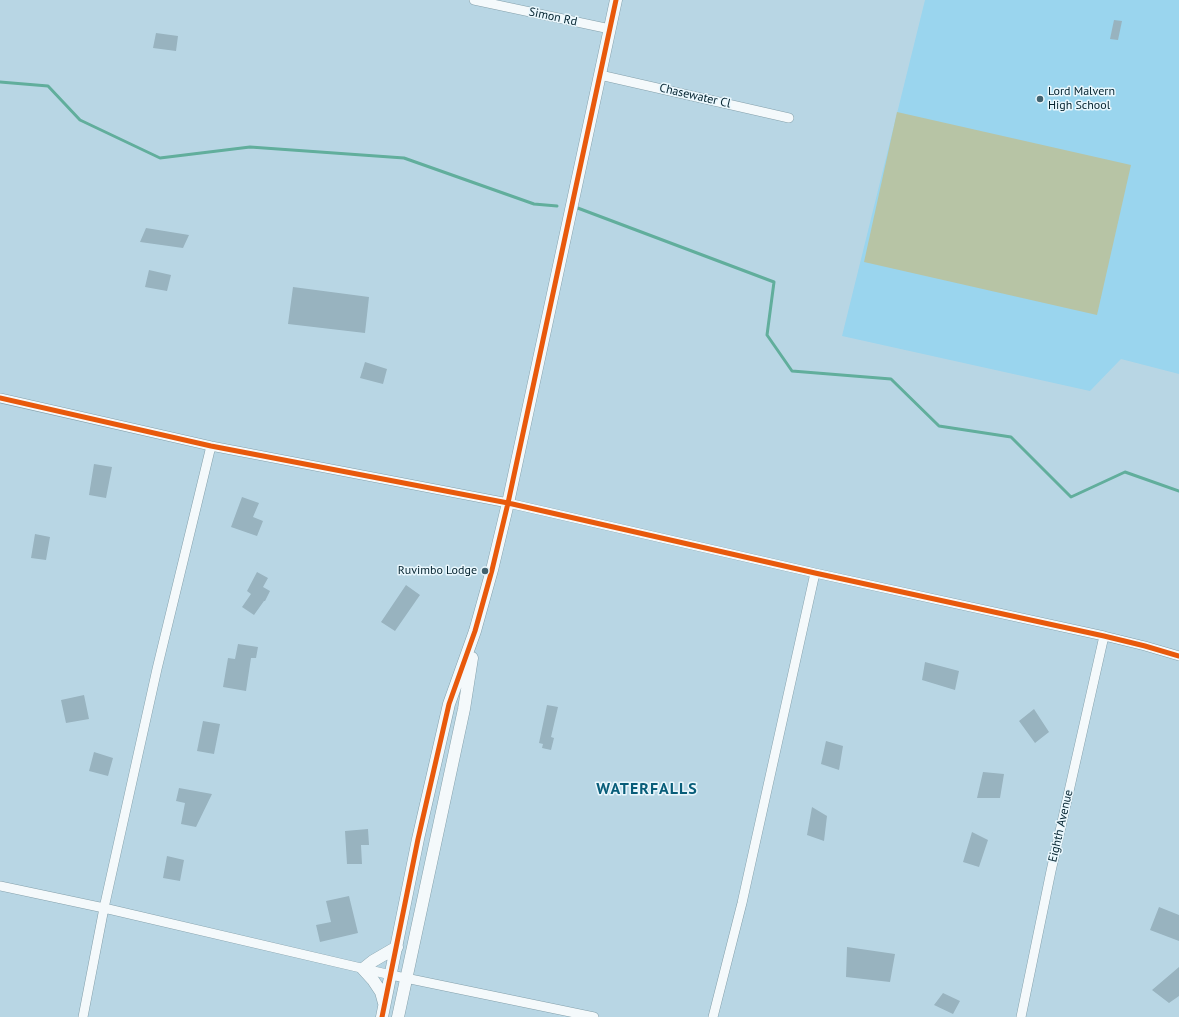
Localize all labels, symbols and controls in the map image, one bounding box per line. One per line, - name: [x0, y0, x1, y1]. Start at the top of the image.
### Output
- street label: Simon Rd: [527, 5, 579, 29]
- street label: Chasewater Cl: [658, 81, 732, 111]
- place label: Lord Malvern High School: [1048, 85, 1115, 113]
- marker: Lord Malvern High School: [1035, 94, 1045, 104]
- place label: Ruvimbo Lodge: [398, 564, 477, 578]
- marker: Ruvimbo Lodge: [480, 566, 490, 576]
- district label: WATERFALLS: [596, 779, 698, 799]
- street label: Eighth Avenue: [1046, 788, 1076, 864]

